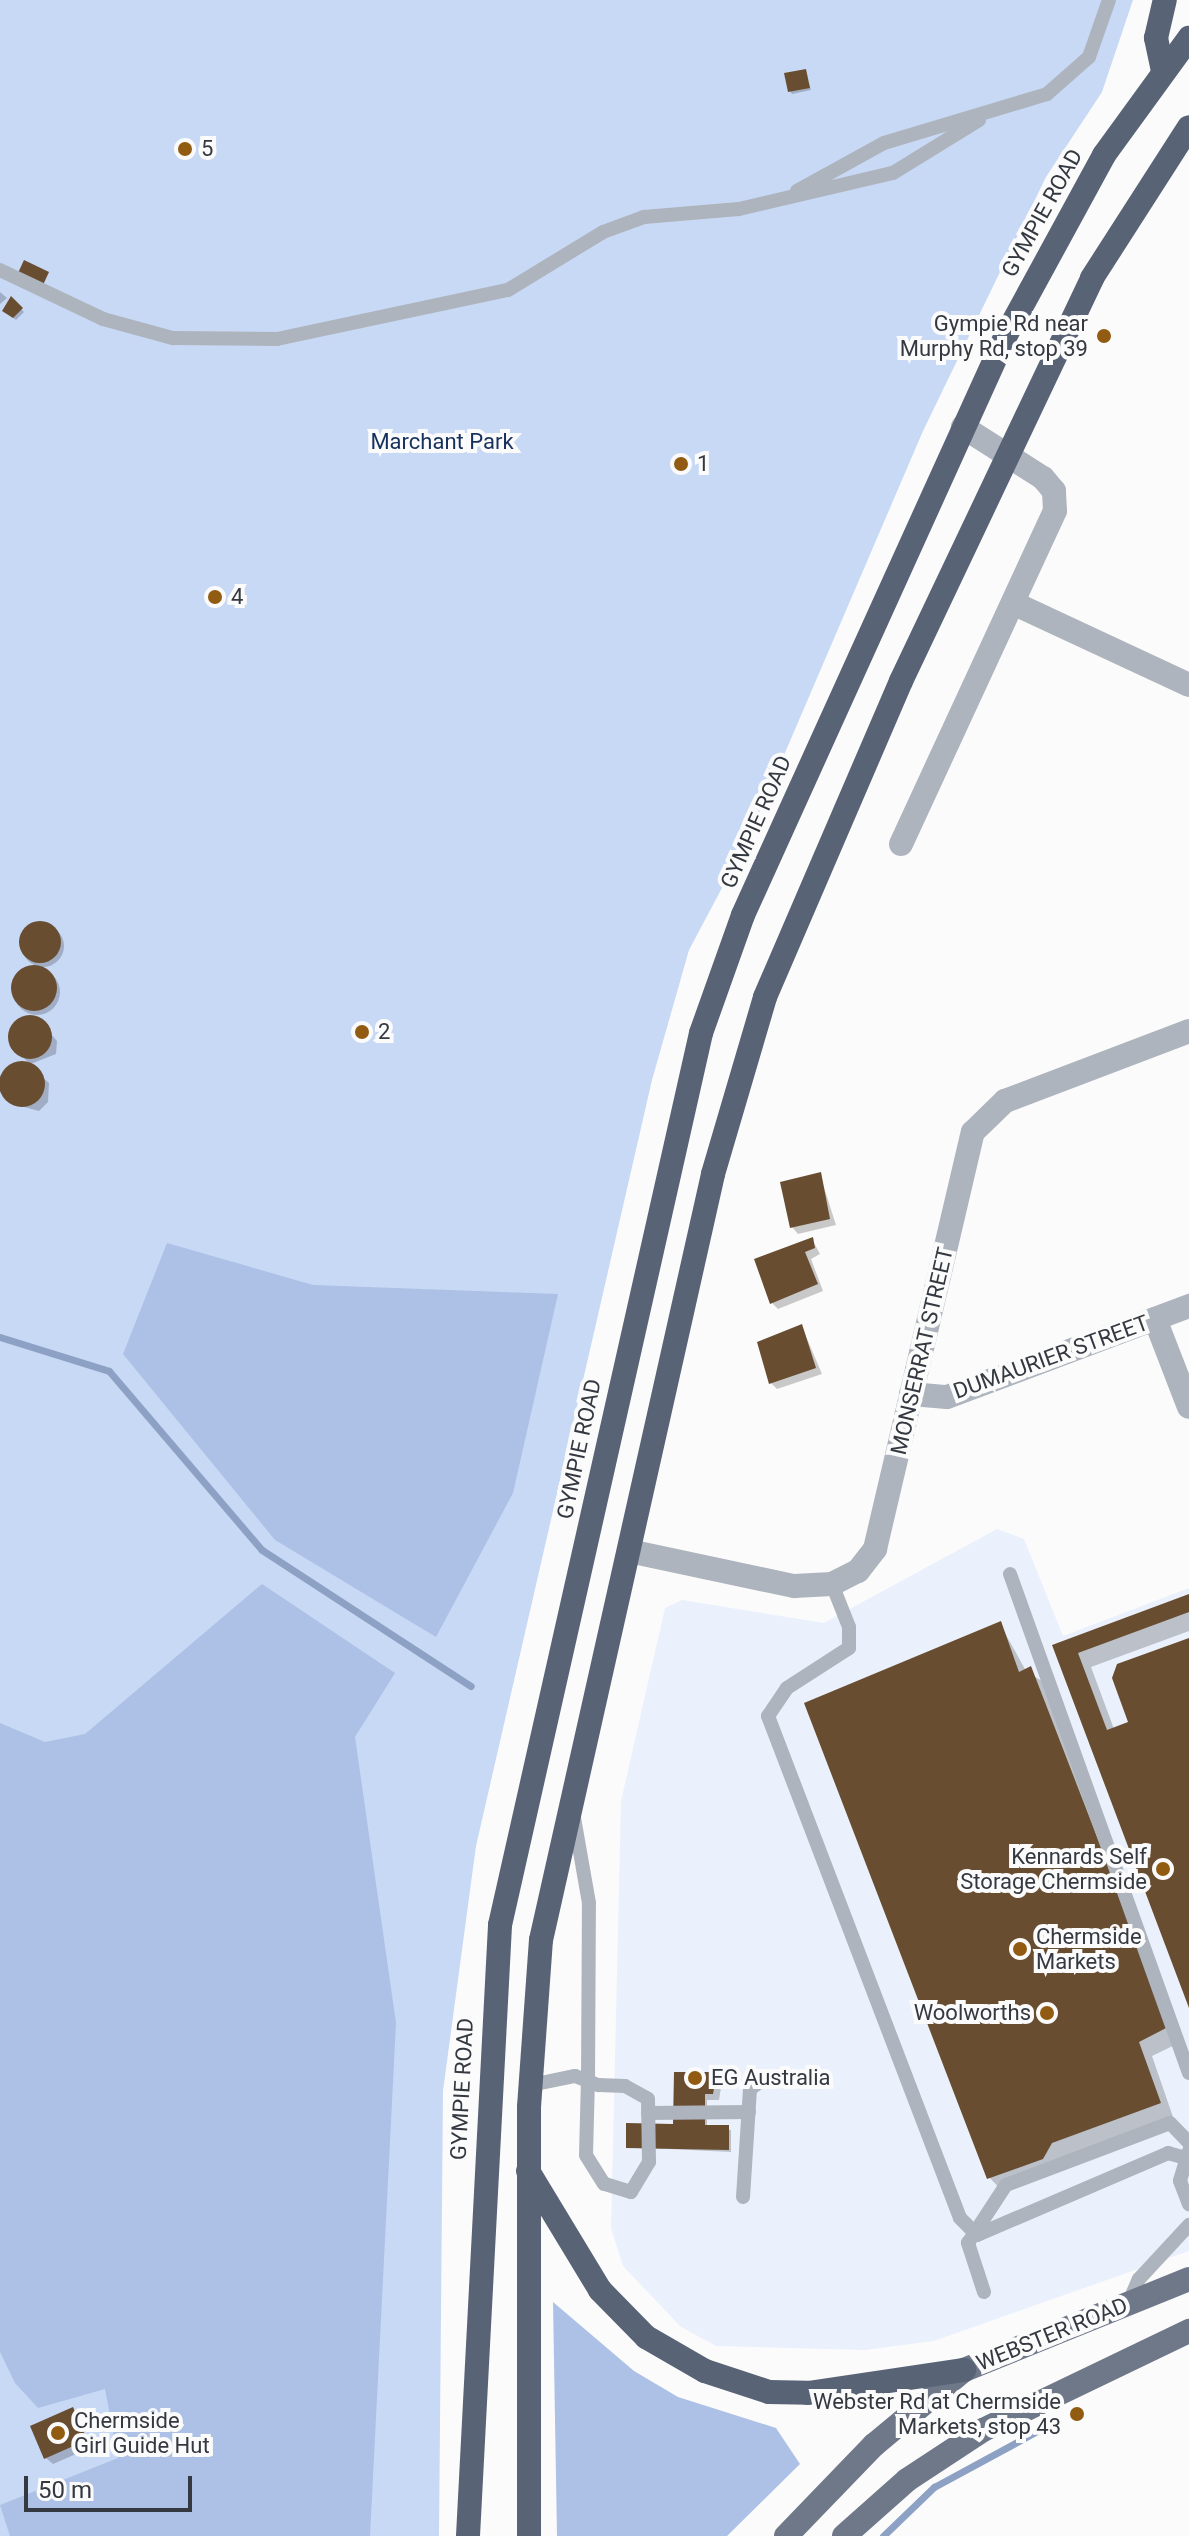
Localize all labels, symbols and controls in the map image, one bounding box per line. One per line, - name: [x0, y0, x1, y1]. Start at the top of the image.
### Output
- place label: 5: [201, 136, 213, 162]
- marker: 5: [176, 140, 194, 158]
- street label: GYMPIE ROAD: [996, 144, 1088, 282]
- place label: Gympie Rd near Murphy Rd, stop 39: [900, 310, 1088, 362]
- marker: Gympie Rd near Murphy Rd, stop 39: [1095, 327, 1113, 345]
- park label: Marchant Park: [370, 429, 514, 455]
- place label: 1: [697, 451, 709, 477]
- marker: 1: [672, 455, 690, 473]
- place label: 4: [231, 584, 243, 610]
- marker: 4: [206, 588, 224, 606]
- street label: GYMPIE ROAD: [715, 752, 797, 892]
- place label: 2: [378, 1019, 390, 1045]
- marker: 2: [353, 1023, 371, 1041]
- street label: MONSERRAT STREET: [885, 1245, 959, 1457]
- street label: DUMAURIER STREET: [950, 1309, 1152, 1405]
- street label: GYMPIE ROAD: [551, 1377, 607, 1521]
- place label: Kennards Self Storage Chermside: [960, 1843, 1147, 1894]
- marker: Kennards Self Storage Chermside: [1154, 1860, 1172, 1878]
- place label: Chermside Markets: [1036, 1923, 1142, 1974]
- marker: Chermside Markets: [1011, 1940, 1029, 1958]
- place label: Woolworths: [914, 2000, 1031, 2026]
- marker: Woolworths: [1038, 2004, 1056, 2022]
- street label: GYMPIE ROAD: [445, 2017, 479, 2161]
- place label: EG Australia: [711, 2065, 831, 2091]
- marker: EG Australia: [686, 2069, 704, 2087]
- street label: WEBSTER ROAD: [973, 2292, 1131, 2376]
- place label: Webster Rd at Chermside Markets, stop 43: [813, 2388, 1061, 2440]
- marker: Webster Rd at Chermside Markets, stop 43: [1068, 2405, 1086, 2423]
- place label: Chermside Girl Guide Hut: [74, 2407, 210, 2458]
- marker: Chermside Girl Guide Hut: [49, 2424, 67, 2442]
- scale bar: [28, 2460, 196, 2510]
- text: 50 m: [38, 2476, 92, 2504]

